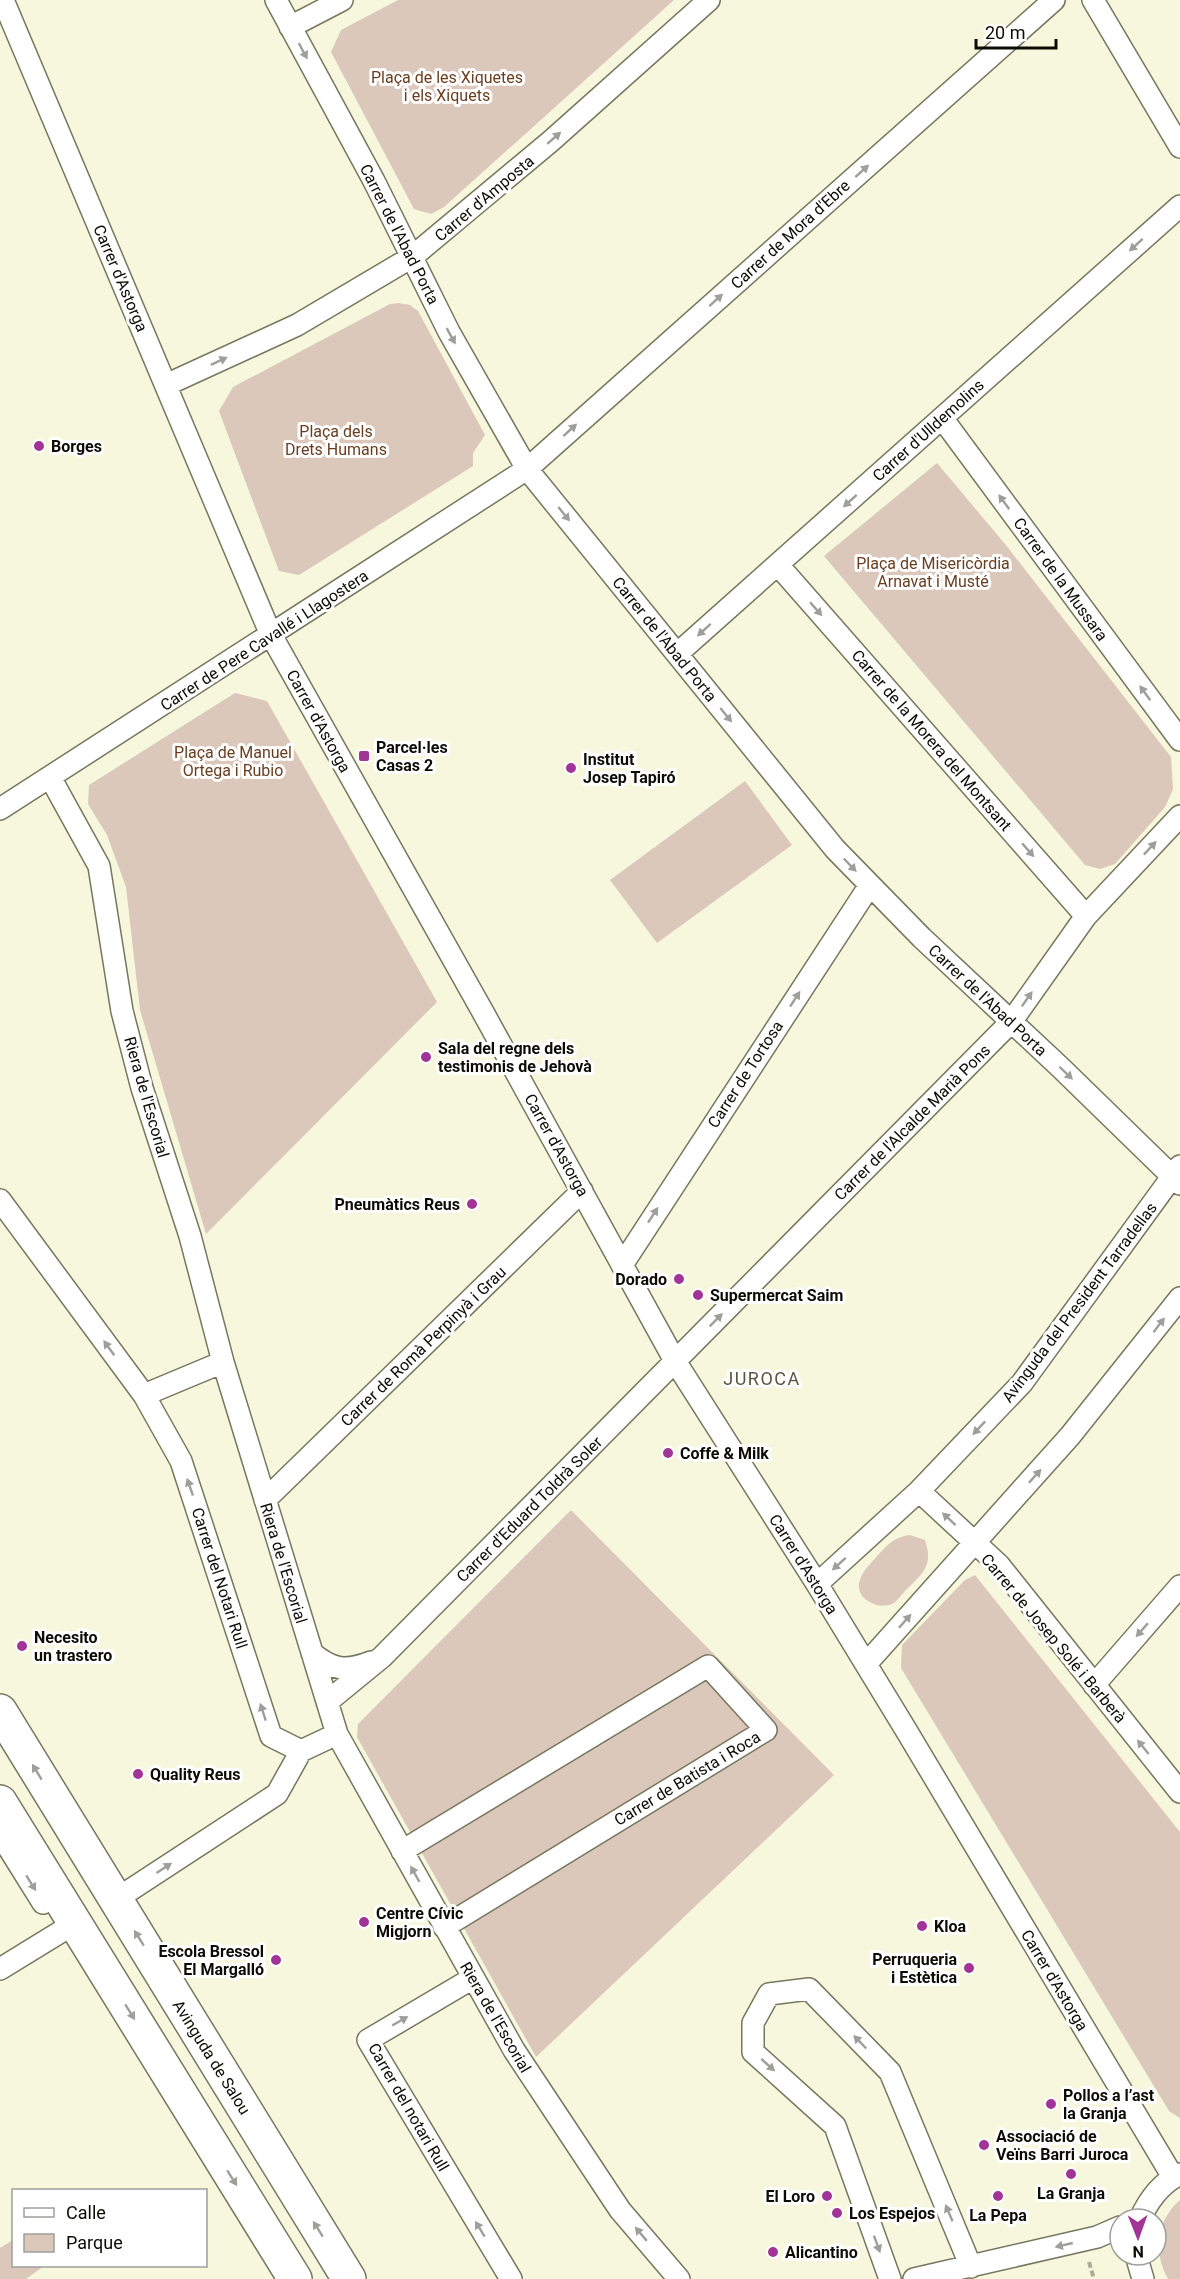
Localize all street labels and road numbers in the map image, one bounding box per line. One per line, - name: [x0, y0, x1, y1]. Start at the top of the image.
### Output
- street label: Carrer d'Amposta: [431, 151, 538, 245]
- street label: Carrer de l'Abad Porta: [356, 161, 443, 308]
- street label: Carrer de Mora d'Ebre: [727, 176, 854, 293]
- street label: Carrer d'Astorga: [89, 222, 152, 335]
- street label: Carrer d'Ulldemolins: [869, 375, 988, 485]
- street label: Carrer de la Mussara: [1010, 514, 1112, 645]
- street label: Carrer de Pere Cavallé i Llagostera: [157, 566, 372, 715]
- street label: Carrer de l'Abad Porta: [608, 573, 721, 705]
- street label: Carrer de la Morera del Montsant: [848, 646, 1016, 835]
- street label: Carrer d'Astorga: [283, 667, 355, 776]
- street label: Carrer de l'Abad Porta: [925, 941, 1051, 1060]
- street label: Carrer de Tortosa: [704, 1017, 787, 1131]
- street label: Riera de l'Escorial: [120, 1034, 173, 1160]
- street label: Carrer de l'Alcalde Marià Pons: [830, 1040, 994, 1204]
- street label: Carrer d'Astorga: [521, 1091, 593, 1200]
- street label: Avinguda del President Tarradellas: [998, 1199, 1161, 1406]
- street label: Carrer de Romà Perpinyà i Grau: [337, 1262, 510, 1430]
- street label: Carrer d'Eduard Toldrà Soler: [453, 1432, 606, 1586]
- street label: Riera de l'Escorial: [256, 1501, 311, 1626]
- street label: Carrer del Notari Rull: [188, 1505, 251, 1651]
- street label: Carrer d'Astorga: [765, 1511, 842, 1618]
- street label: Carrer de Josep Solé i Barberà: [977, 1550, 1130, 1727]
- street label: Carrer de Batista i Roca: [611, 1727, 764, 1830]
- street label: Carrer d'Astorga: [1017, 1926, 1092, 2034]
- street label: Riera de l'Escorial: [456, 1958, 535, 2076]
- street label: Avinguda de Salou: [169, 1996, 254, 2118]
- street label: Carrer del notari Rull: [364, 2040, 453, 2175]

